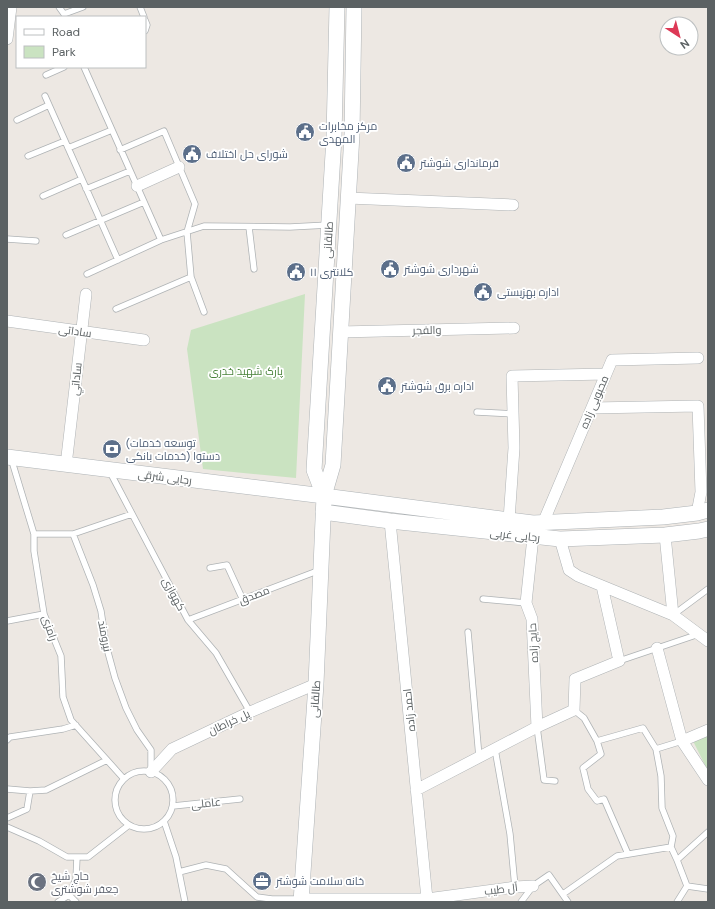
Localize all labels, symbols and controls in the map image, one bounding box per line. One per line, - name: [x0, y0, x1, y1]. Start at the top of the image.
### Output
- legend: [16, 16, 146, 68]
- north arrow: [659, 16, 699, 56]
- text: Road: [52, 24, 80, 40]
- text: N: [678, 36, 692, 52]
- text: Park: [52, 44, 76, 60]
- place label: مرکز مخابرات المهدی: [319, 119, 377, 146]
- public building icon: مرکز مخابرات المهدی: [294, 121, 316, 143]
- public building icon: شورای حل اختلاف: [181, 143, 203, 165]
- place label: شورای حل اختلاف: [206, 147, 288, 161]
- public building icon: فرمانداری شوشتر: [395, 152, 417, 174]
- place label: فرمانداری شوشتر: [419, 156, 499, 170]
- street label: طالقانی: [320, 221, 336, 259]
- public building icon: شهرداری شوشتر: [379, 258, 401, 280]
- public building icon: کلانتری ۱۱: [285, 261, 307, 283]
- place label: شهرداری شوشتر: [403, 262, 479, 276]
- place label: کلانتری ۱۱: [310, 265, 353, 279]
- public building icon: اداره بهزیستی: [472, 281, 494, 303]
- place label: اداره بهزیستی: [497, 285, 559, 299]
- street label: ساداتی: [58, 322, 92, 340]
- street label: والفجر: [411, 323, 442, 337]
- street label: ساداتي: [67, 362, 87, 396]
- park label: پارک شهید خدری: [209, 364, 283, 378]
- street label: محبوبی زاده: [577, 373, 611, 431]
- public building icon: اداره برق شوشتر: [376, 375, 398, 397]
- place label: اداره برق شوشتر: [400, 379, 474, 393]
- place label: (توسعه خدمات دستوا (خدمات بانکی: [126, 436, 220, 463]
- bank icon: (توسعه خدمات دستوا (خدمات بانکی: [101, 438, 123, 460]
- street label: رجایی شرقی: [137, 467, 193, 487]
- street label: رجایی غربی: [489, 525, 541, 545]
- street label: کهوازی: [159, 575, 189, 613]
- street label: مصدق: [237, 583, 271, 607]
- street label: رامزی: [39, 613, 61, 643]
- street label: نیرومند: [95, 619, 115, 653]
- street label: حایج زاده: [525, 623, 542, 663]
- street label: طالقانی: [307, 680, 323, 718]
- street label: احمد زاده: [400, 688, 418, 732]
- street label: پل خراطان: [206, 706, 252, 738]
- street label: عاملی: [190, 794, 222, 812]
- place label: حاج شیخ جعفر شوشتری: [51, 869, 118, 896]
- office icon: خانه سلامت شوشتر: [251, 870, 273, 892]
- mosque icon: حاج شیخ جعفر شوشتری: [26, 871, 48, 893]
- place label: خانه سلامت شوشتر: [275, 874, 364, 888]
- street label: آل طیب: [483, 880, 519, 898]

